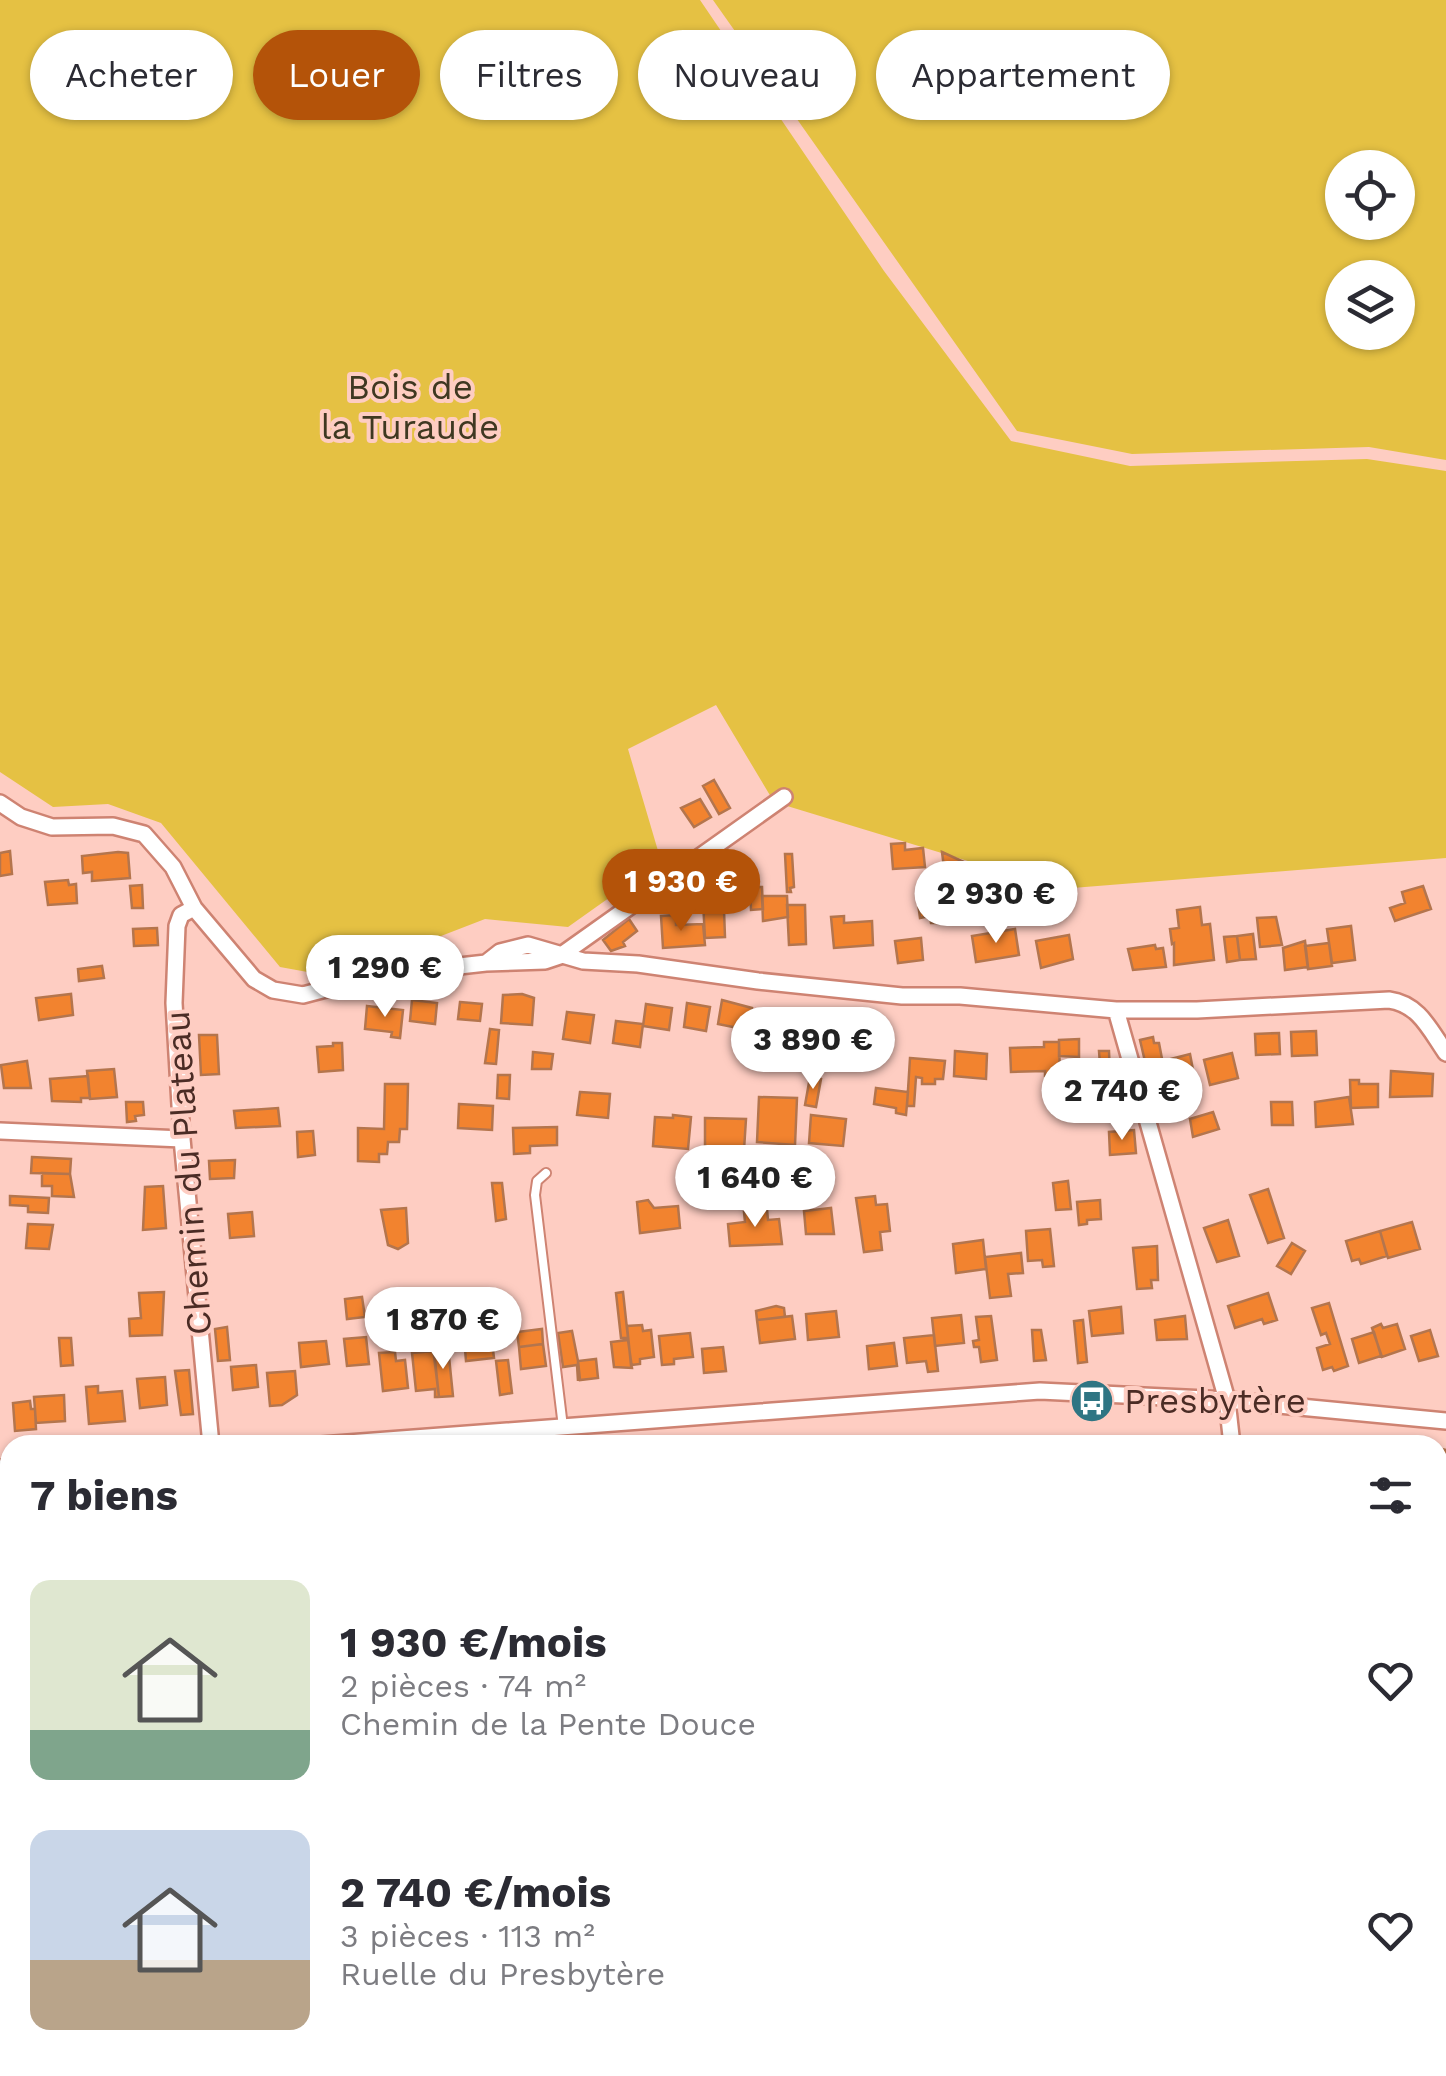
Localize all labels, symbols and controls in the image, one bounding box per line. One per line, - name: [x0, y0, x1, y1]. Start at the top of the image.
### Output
- chip: Acheter: [30, 30, 233, 120]
- chip: Louer: [253, 30, 420, 120]
- chip: Filtres: [440, 30, 618, 120]
- chip: Nouveau: [638, 30, 856, 120]
- chip: Appartement: [876, 30, 1170, 120]
- map controls: [1325, 150, 1415, 350]
- button: locate: [1325, 150, 1415, 240]
- button: layers: [1325, 260, 1415, 350]
- park label: Bois de la Turaude: [321, 366, 499, 448]
- pin: 1 930 €: [589, 849, 773, 934]
- pin: 2 930 €: [904, 861, 1088, 946]
- text: 1 930 €: [624, 862, 738, 900]
- text: 2 930 €: [937, 874, 1055, 912]
- pin: 1 290 €: [293, 935, 477, 1020]
- text: 1 290 €: [328, 948, 442, 986]
- pin: 3 890 €: [721, 1007, 905, 1092]
- street label: Chemin du Plateau: [156, 1009, 220, 1337]
- text: 3 890 €: [753, 1020, 873, 1058]
- pin: 2 740 €: [1030, 1058, 1214, 1143]
- text: 2 740 €: [1064, 1071, 1180, 1109]
- pin: 1 640 €: [663, 1145, 847, 1230]
- text: 1 640 €: [697, 1158, 813, 1196]
- pin: 1 870 €: [351, 1287, 535, 1372]
- text: 1 870 €: [387, 1300, 499, 1338]
- bus stop icon: Presbytère: [1069, 1378, 1115, 1424]
- place label: Presbytère: [1124, 1380, 1306, 1422]
- icon: filters: [1363, 1468, 1418, 1523]
- text: 7 biens: [30, 1471, 178, 1520]
- text: 1 930 €/mois: [340, 1618, 607, 1667]
- icon: home: [110, 1620, 230, 1740]
- icon: heart: [1363, 1653, 1418, 1708]
- text: 2 pièces · 74 m²: [340, 1667, 586, 1705]
- text: Chemin de la Pente Douce: [340, 1705, 756, 1743]
- text: 2 740 €/mois: [340, 1868, 611, 1917]
- icon: home: [110, 1870, 230, 1990]
- icon: heart: [1363, 1903, 1418, 1958]
- text: 3 pièces · 113 m²: [340, 1917, 595, 1955]
- text: Ruelle du Presbytère: [340, 1955, 665, 1993]

